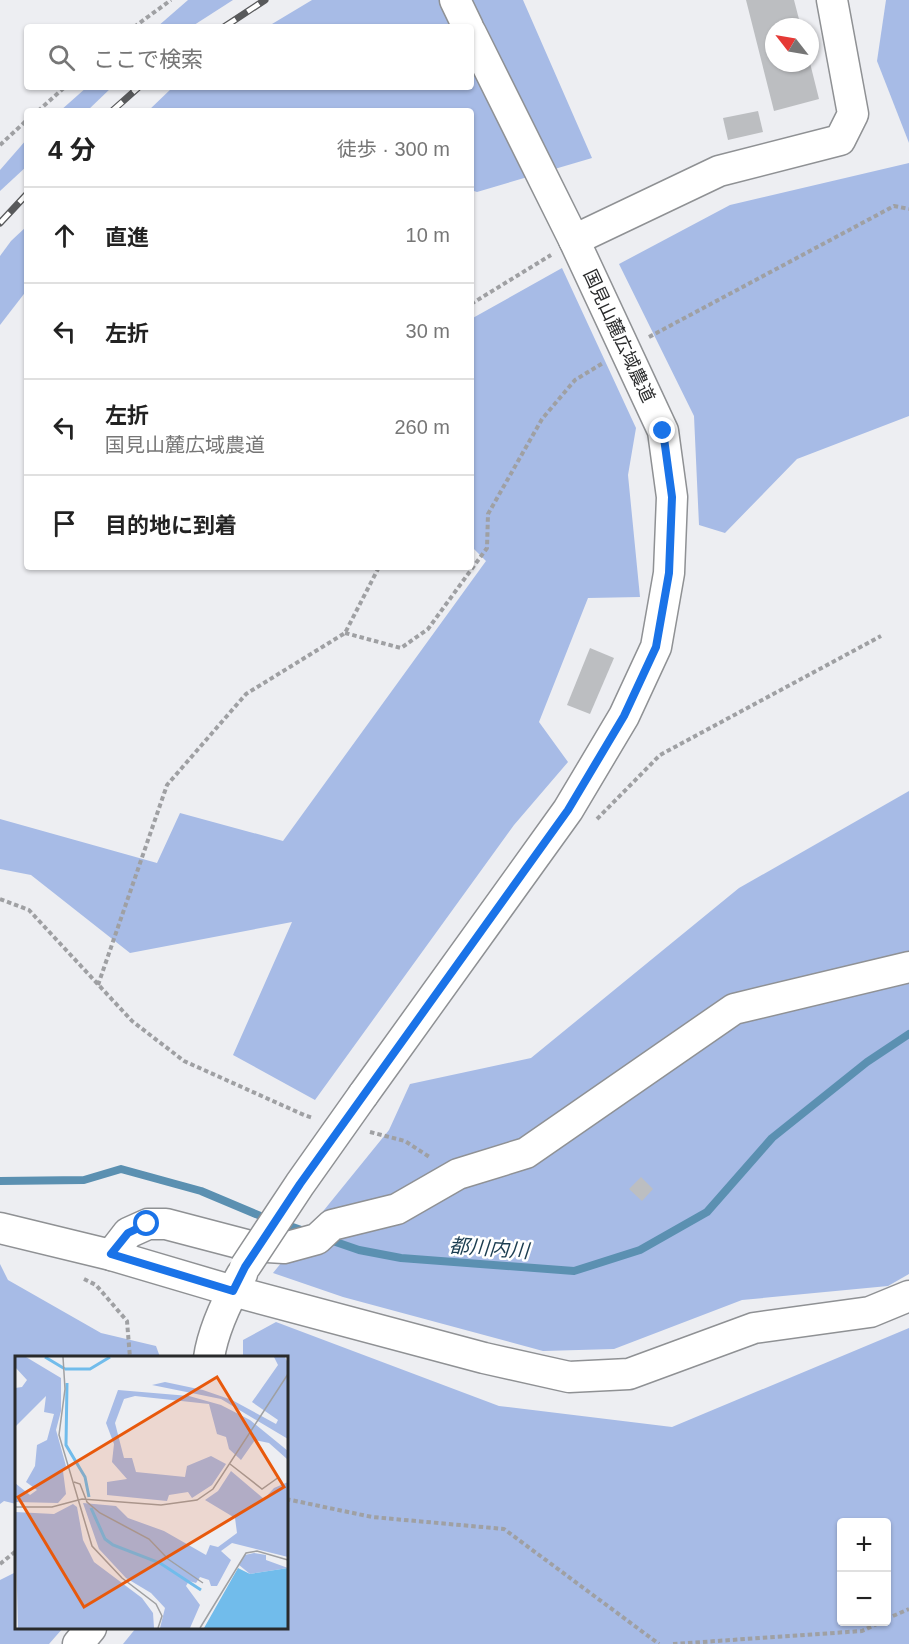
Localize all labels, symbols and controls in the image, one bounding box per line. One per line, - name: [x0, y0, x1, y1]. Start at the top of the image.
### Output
- north arrow: [765, 18, 819, 72]
- search box: [24, 24, 474, 90]
- icon: search: [45, 41, 78, 74]
- text: ここで検索: [93, 47, 203, 72]
- text: 4 分: [48, 135, 96, 165]
- text: 徒歩 · 300 m: [337, 138, 450, 160]
- icon: ahead: [48, 219, 81, 252]
- text: 10 m: [406, 224, 450, 246]
- text: 直進: [105, 225, 149, 250]
- street label: 国見山麓広域農道: [580, 267, 658, 405]
- icon: left: [48, 315, 81, 348]
- text: 30 m: [406, 320, 450, 342]
- text: 左折: [105, 321, 149, 346]
- text: 左折: [105, 403, 149, 428]
- icon: left: [48, 411, 81, 444]
- text: 260 m: [394, 416, 450, 438]
- route end: [649, 417, 675, 443]
- text: 国見山麓広域農道: [105, 434, 265, 456]
- icon: arrive: [48, 507, 81, 540]
- text: 目的地に到着: [105, 513, 237, 538]
- route start: [133, 1210, 159, 1236]
- water label: 都川内川: [448, 1234, 532, 1262]
- inset map: [15, 1356, 288, 1629]
- map controls: [837, 1518, 891, 1626]
- button: +: [837, 1518, 891, 1572]
- button: −: [837, 1572, 891, 1626]

